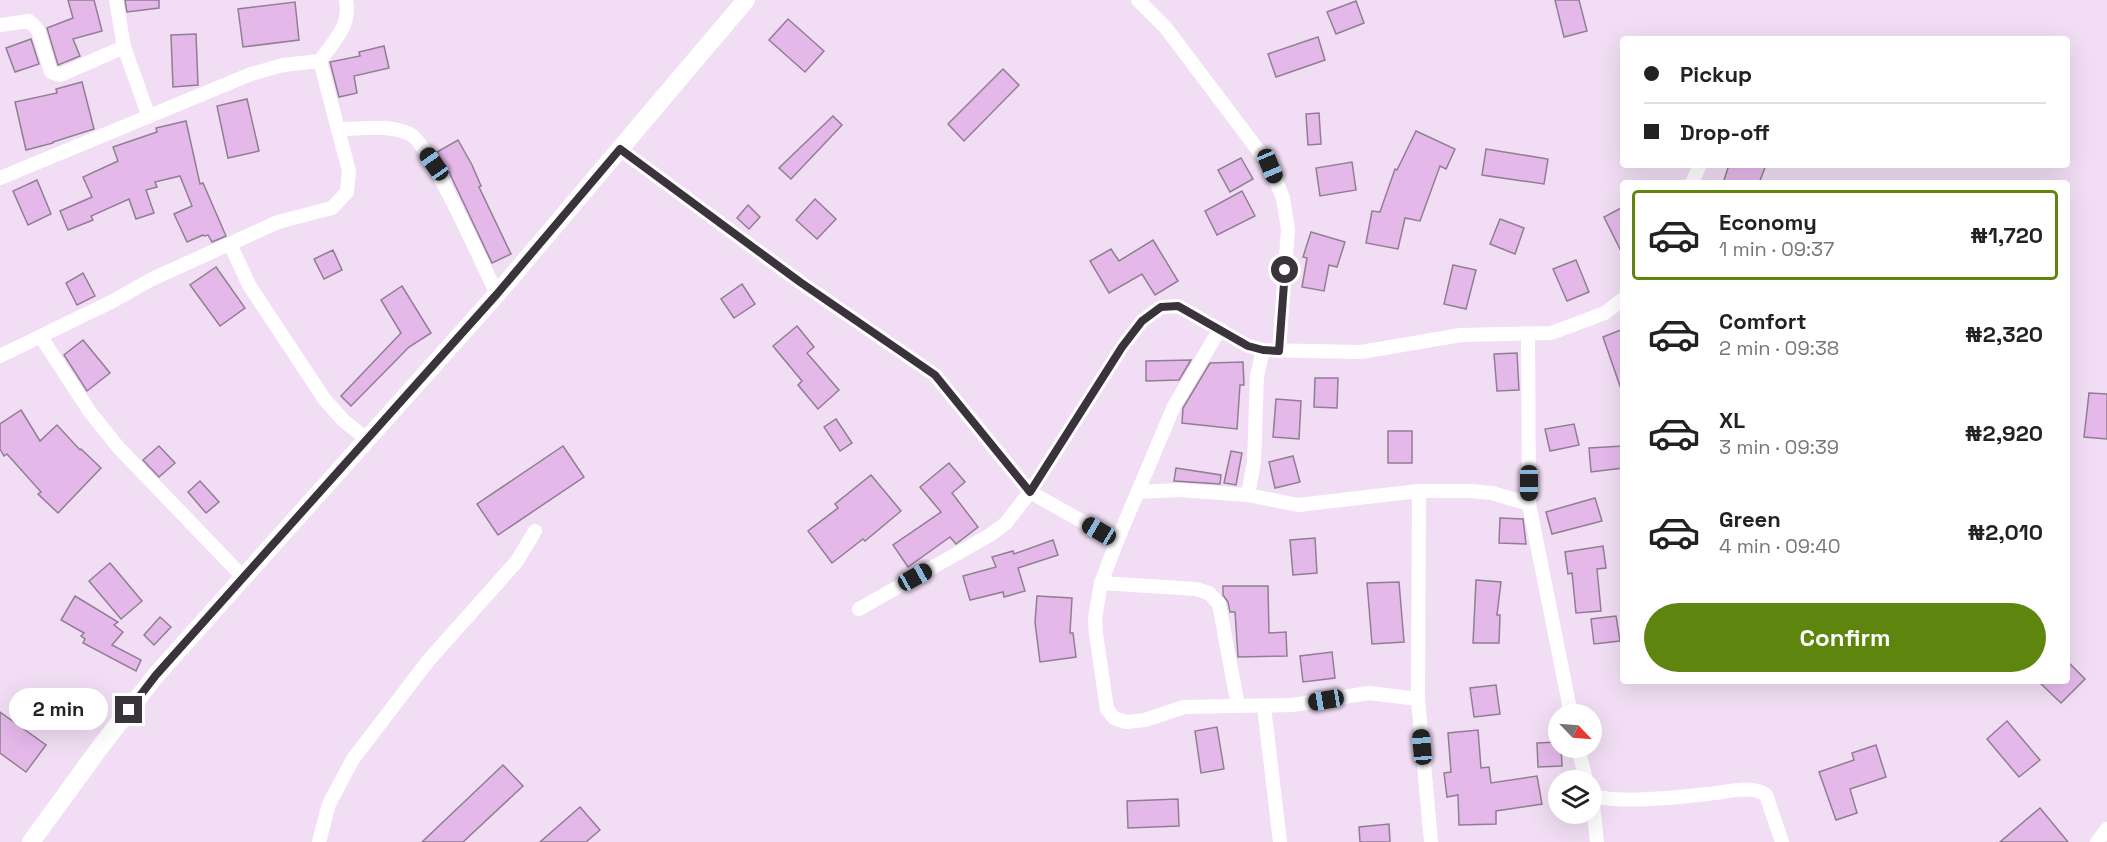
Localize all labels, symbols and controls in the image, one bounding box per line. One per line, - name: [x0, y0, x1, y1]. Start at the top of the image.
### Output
- text: Pickup: [1680, 60, 1752, 88]
- text: Drop-off: [1680, 118, 1770, 146]
- car: [416, 144, 452, 184]
- car: [1255, 146, 1285, 186]
- icon: car: [1647, 208, 1701, 262]
- text: Economy: [1719, 208, 1817, 236]
- text: ₦1,720: [1970, 221, 2043, 249]
- text: 1 min · 09:37: [1719, 236, 1834, 262]
- route start: [1271, 256, 1298, 283]
- icon: car: [1647, 307, 1701, 361]
- text: Comfort: [1719, 307, 1807, 335]
- text: ₦2,320: [1965, 320, 2043, 348]
- text: 2 min · 09:38: [1719, 335, 1839, 361]
- icon: car: [1647, 406, 1701, 460]
- text: XL: [1719, 406, 1745, 434]
- text: ₦2,920: [1965, 419, 2043, 447]
- text: 3 min · 09:39: [1719, 434, 1839, 460]
- car: [1520, 465, 1538, 501]
- icon: car: [1647, 505, 1701, 559]
- text: Green: [1719, 505, 1781, 533]
- car: [1079, 514, 1119, 548]
- text: ₦2,010: [1968, 518, 2043, 546]
- text: 4 min · 09:40: [1719, 533, 1840, 559]
- car: [895, 560, 935, 594]
- button: Confirm: [1644, 603, 2046, 672]
- car: [1307, 688, 1345, 712]
- callout: 2 min: [9, 689, 108, 731]
- text: 2 min: [33, 696, 84, 722]
- route end: [115, 696, 142, 723]
- north arrow: [1548, 704, 1602, 758]
- map controls: [1548, 704, 1602, 824]
- car: [1411, 728, 1433, 766]
- button: layers: [1548, 770, 1602, 824]

